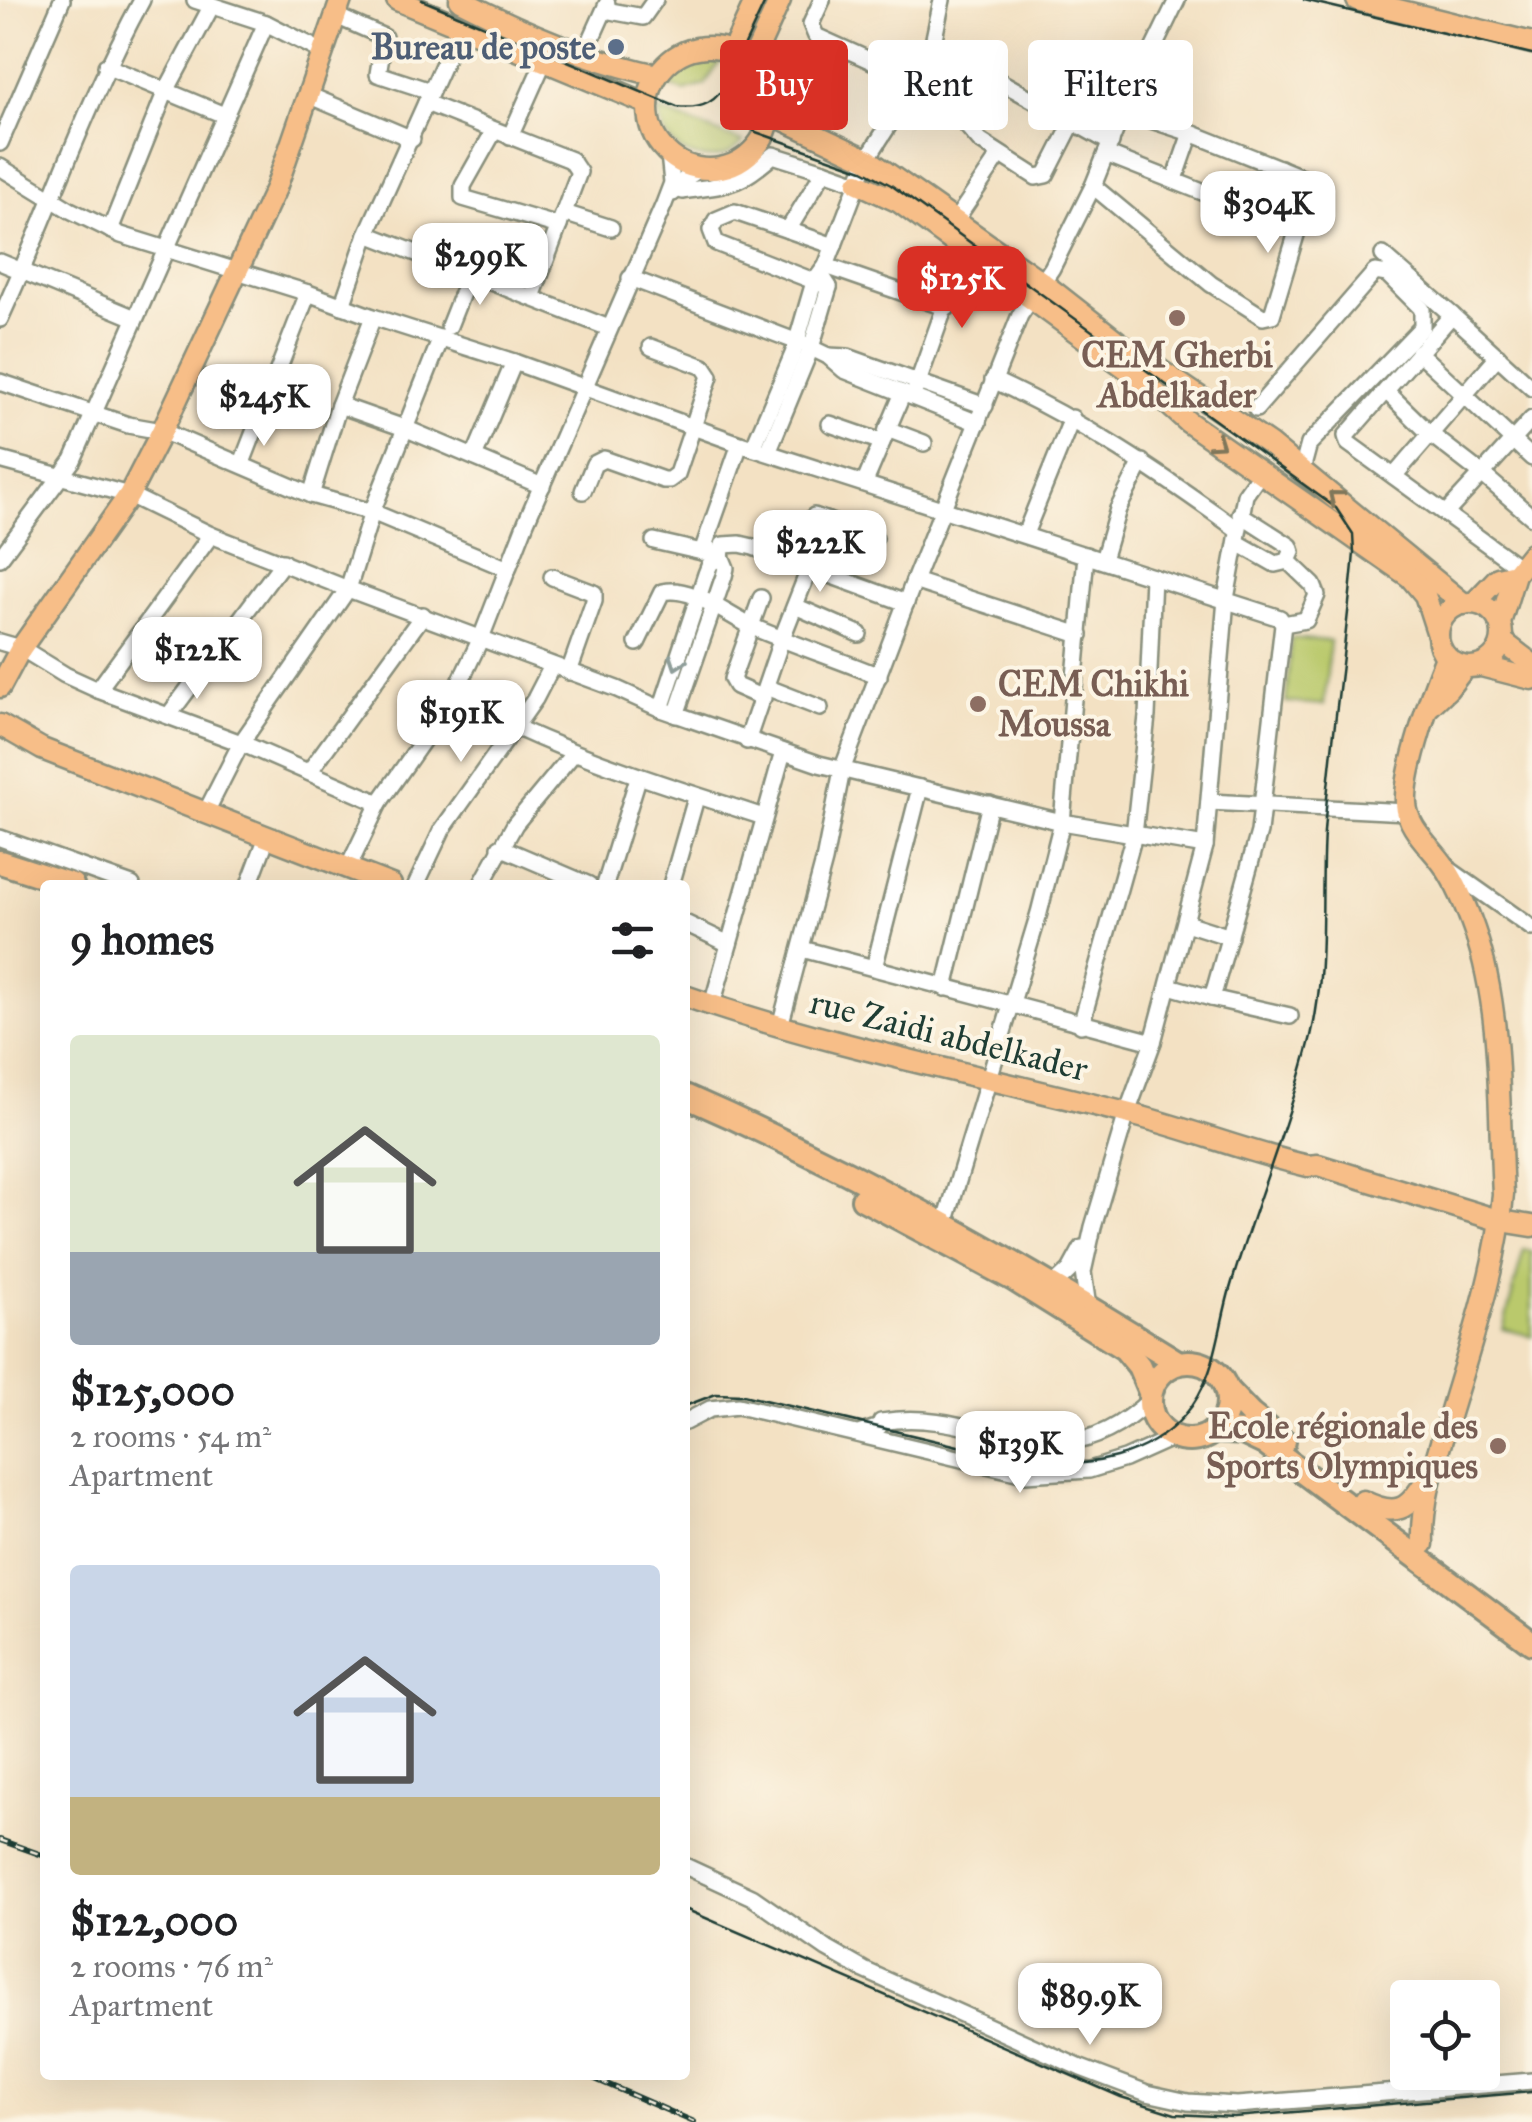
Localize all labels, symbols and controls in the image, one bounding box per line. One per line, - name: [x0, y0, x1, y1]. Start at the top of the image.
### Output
- place label: Bureau de poste: [371, 26, 596, 69]
- marker: Bureau de poste: [605, 36, 627, 58]
- chip: Buy: [720, 40, 848, 130]
- chip: Rent: [868, 40, 1008, 130]
- chip: Filters: [1028, 40, 1193, 130]
- pin: $304K: [1198, 171, 1338, 256]
- text: $304K: [1222, 184, 1314, 223]
- pin: $299K: [410, 223, 550, 308]
- text: $299K: [434, 236, 526, 275]
- pin: $125K: [892, 246, 1032, 331]
- text: $125K: [920, 259, 1004, 298]
- marker: CEM Gherbi Abdelkader: [1166, 307, 1188, 329]
- place label: CEM Gherbi Abdelkader: [1081, 334, 1273, 417]
- pin: $245K: [194, 364, 334, 449]
- text: $245K: [219, 377, 309, 416]
- one-way arrow: [1207, 431, 1225, 449]
- one-way arrow: [1328, 491, 1346, 509]
- pin: $222K: [750, 510, 890, 595]
- text: $222K: [775, 523, 865, 562]
- pin: $122K: [127, 617, 267, 702]
- text: $122K: [154, 630, 240, 669]
- one-way arrow: [668, 654, 688, 671]
- place label: CEM Chikhi Moussa: [998, 663, 1189, 746]
- pin: $191K: [391, 680, 531, 765]
- text: $191K: [419, 693, 503, 732]
- marker: CEM Chikhi Moussa: [967, 693, 989, 715]
- icon: filters: [605, 913, 660, 968]
- text: 9 homes: [70, 914, 214, 966]
- street label: rue Zaidi abdelkader: [806, 980, 1093, 1091]
- icon: home: [275, 1100, 455, 1280]
- text: $125,000: [70, 1365, 235, 1417]
- place label: Ecole régionale des Sports Olympiques: [1206, 1405, 1478, 1488]
- pin: $139K: [950, 1411, 1090, 1496]
- text: 2 rooms · 54 m²: [70, 1417, 271, 1456]
- text: $139K: [978, 1424, 1062, 1463]
- marker: Ecole régionale des Sports Olympiques: [1487, 1435, 1509, 1457]
- text: Apartment: [70, 1456, 213, 1495]
- icon: home: [275, 1630, 455, 1810]
- text: $122,000: [70, 1895, 238, 1947]
- text: 2 rooms · 76 m²: [70, 1947, 273, 1986]
- pin: $89.9K: [1009, 1963, 1171, 2048]
- text: $89.9K: [1040, 1976, 1140, 2015]
- map controls: [1390, 1980, 1500, 2090]
- button: locate: [1390, 1980, 1500, 2090]
- text: Apartment: [70, 1986, 213, 2025]

